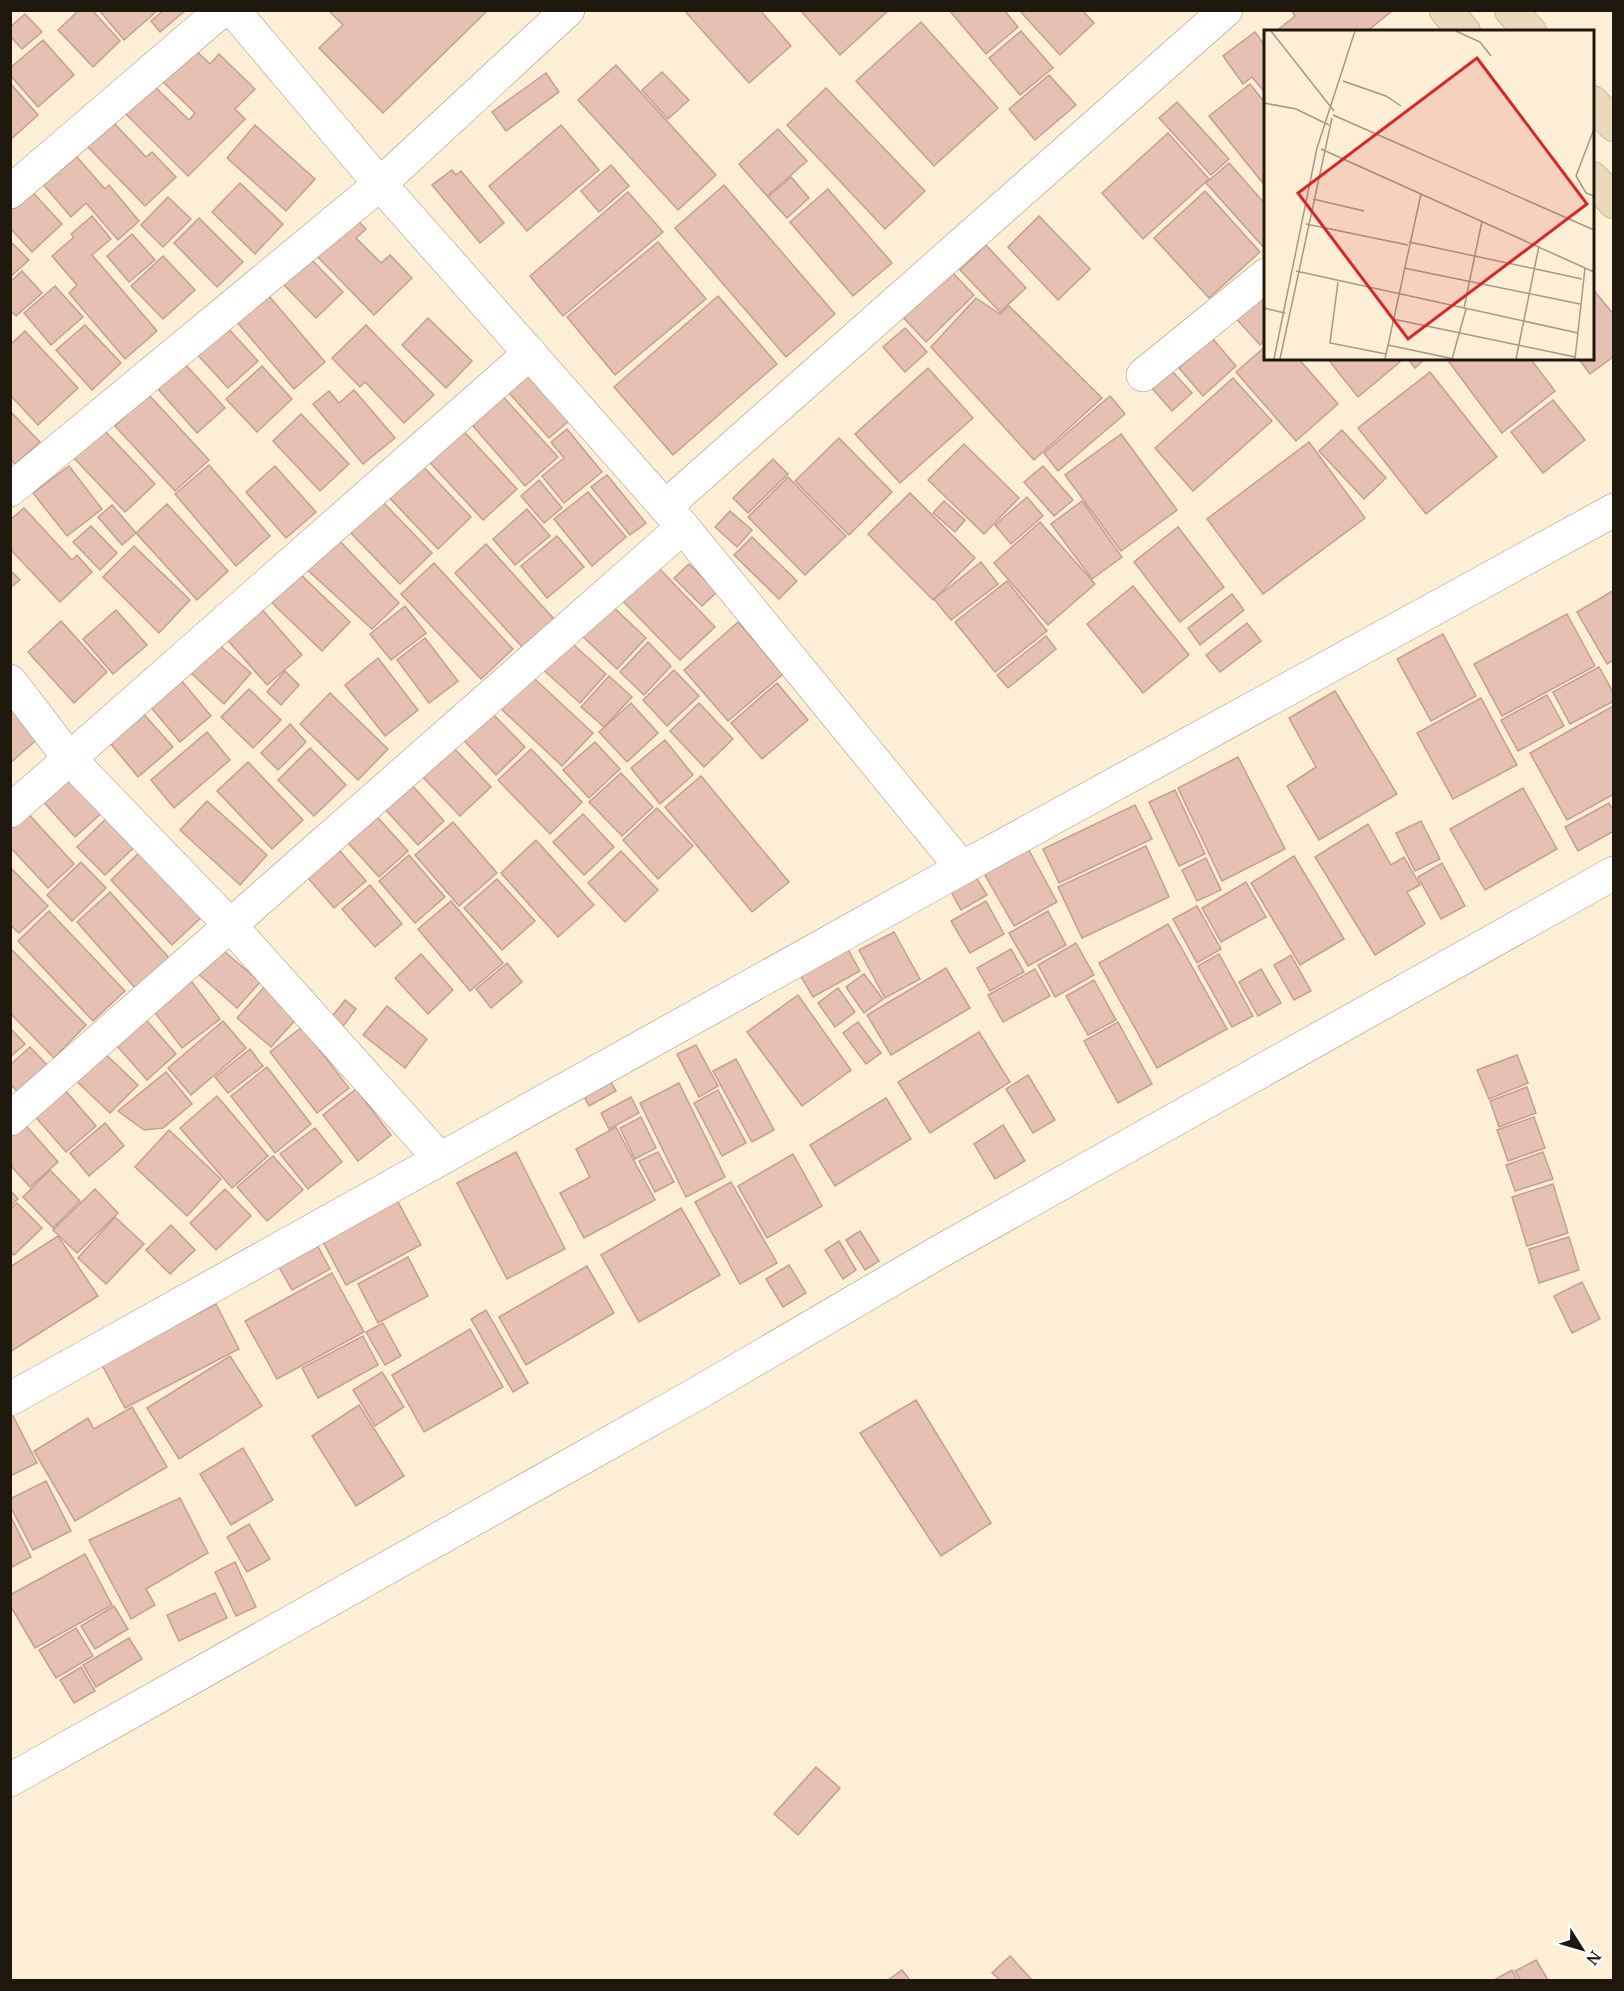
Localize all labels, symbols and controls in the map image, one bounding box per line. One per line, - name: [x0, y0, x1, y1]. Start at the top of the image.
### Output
- inset map: [1264, 30, 1594, 360]
- north arrow: [1552, 1919, 1612, 1979]
- text: N: [1581, 1946, 1607, 1970]

